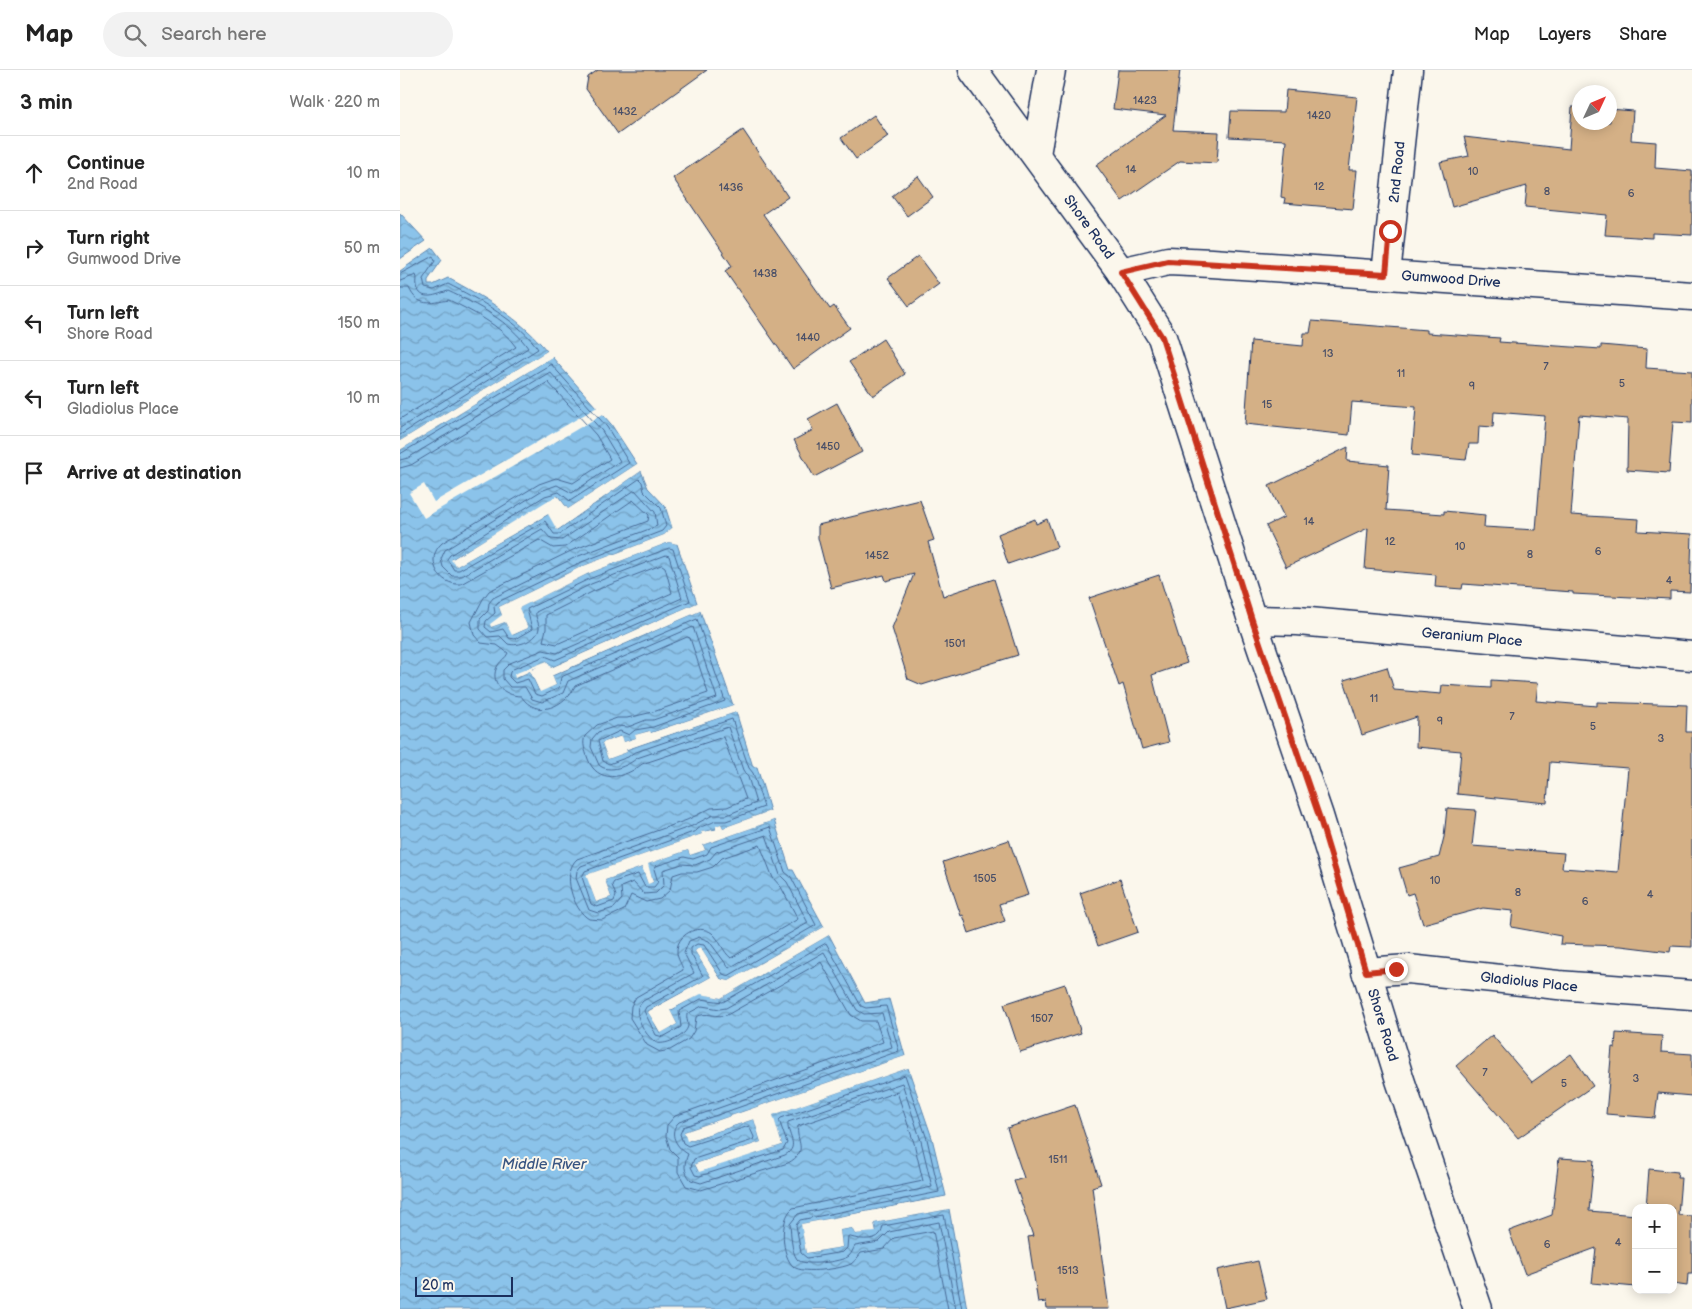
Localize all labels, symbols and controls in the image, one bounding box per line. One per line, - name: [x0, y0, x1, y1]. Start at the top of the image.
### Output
- search box: [103, 12, 453, 57]
- text: Map: [25, 20, 73, 49]
- icon: search: [121, 21, 149, 49]
- text: Search here: [161, 23, 267, 46]
- text: Map: [1474, 24, 1510, 45]
- text: Layers: [1538, 24, 1591, 45]
- text: Share: [1619, 24, 1667, 45]
- north arrow: [1572, 85, 1617, 130]
- text: 3 min: [20, 90, 73, 115]
- text: Walk · 220 m: [290, 93, 380, 112]
- house number: 1423: [1133, 94, 1157, 107]
- house number: 1432: [613, 105, 638, 118]
- house number: 1420: [1307, 109, 1331, 122]
- street label: 2nd Road: [1385, 140, 1409, 204]
- text: Continue: [67, 152, 145, 175]
- icon: ahead: [20, 159, 48, 187]
- house number: 14: [1126, 163, 1137, 176]
- text: 10 m: [347, 164, 380, 183]
- house number: 10: [1468, 165, 1479, 178]
- text: 2nd Road: [67, 175, 138, 194]
- house number: 12: [1314, 180, 1325, 193]
- house number: 1436: [719, 181, 744, 194]
- house number: 8: [1544, 185, 1550, 198]
- house number: 6: [1628, 187, 1635, 200]
- street label: Shore Road: [1060, 192, 1118, 262]
- route start: [1379, 220, 1402, 243]
- text: Turn right: [67, 227, 150, 250]
- icon: right: [20, 234, 48, 262]
- text: 50 m: [344, 239, 380, 258]
- text: Gumwood Drive: [67, 250, 181, 269]
- house number: 1438: [753, 267, 777, 280]
- street label: Gumwood Drive: [1401, 267, 1501, 291]
- text: Turn left: [67, 302, 139, 325]
- icon: left: [20, 309, 48, 337]
- text: 150 m: [338, 314, 380, 333]
- text: Shore Road: [67, 325, 153, 344]
- house number: 1440: [796, 331, 821, 344]
- house number: 13: [1322, 347, 1334, 360]
- house number: 7: [1543, 360, 1549, 373]
- house number: 11: [1397, 367, 1405, 380]
- text: Turn left: [67, 377, 139, 400]
- house number: 5: [1619, 377, 1625, 390]
- house number: 9: [1469, 380, 1475, 393]
- icon: left: [20, 384, 48, 412]
- text: 10 m: [347, 389, 380, 408]
- house number: 15: [1262, 398, 1272, 411]
- text: Gladiolus Place: [67, 400, 179, 419]
- house number: 1450: [816, 440, 840, 453]
- icon: arrive: [20, 459, 48, 487]
- text: Arrive at destination: [67, 462, 242, 485]
- house number: 14: [1304, 515, 1315, 528]
- house number: 12: [1385, 535, 1396, 548]
- house number: 10: [1455, 540, 1466, 553]
- house number: 6: [1595, 545, 1602, 558]
- house number: 8: [1527, 548, 1533, 561]
- house number: 1452: [865, 549, 889, 562]
- house number: 4: [1666, 574, 1673, 587]
- street label: Geranium Place: [1421, 624, 1523, 650]
- house number: 1501: [944, 637, 966, 650]
- house number: 11: [1370, 692, 1378, 705]
- house number: 7: [1509, 710, 1515, 723]
- house number: 9: [1437, 715, 1443, 728]
- house number: 5: [1590, 720, 1596, 733]
- house number: 3: [1658, 732, 1665, 745]
- house number: 1505: [973, 872, 997, 885]
- house number: 10: [1430, 874, 1441, 887]
- house number: 8: [1515, 886, 1521, 899]
- house number: 4: [1647, 888, 1654, 901]
- house number: 6: [1582, 895, 1589, 908]
- route end: [1385, 958, 1408, 981]
- street label: Gladiolus Place: [1479, 968, 1579, 996]
- street label: Shore Road: [1364, 987, 1402, 1063]
- house number: 1507: [1031, 1012, 1054, 1025]
- house number: 7: [1482, 1066, 1488, 1079]
- house number: 3: [1633, 1072, 1640, 1085]
- house number: 5: [1561, 1077, 1567, 1090]
- house number: 1511: [1048, 1153, 1068, 1166]
- water label: Middle River: [502, 1155, 588, 1174]
- map controls: [1632, 1204, 1677, 1294]
- button: +: [1632, 1204, 1677, 1249]
- house number: 4: [1615, 1236, 1622, 1249]
- house number: 6: [1544, 1238, 1551, 1251]
- button: −: [1632, 1249, 1677, 1294]
- house number: 1513: [1057, 1264, 1079, 1277]
- scale bar: [415, 1274, 512, 1297]
- text: 20 m: [422, 1277, 454, 1294]

